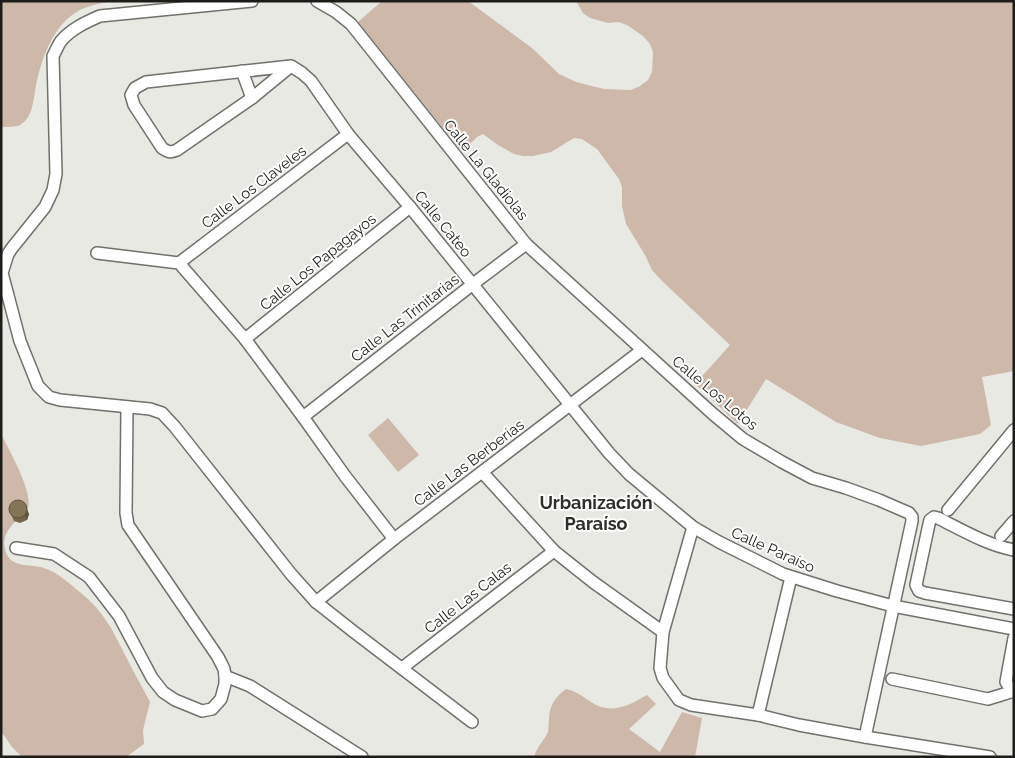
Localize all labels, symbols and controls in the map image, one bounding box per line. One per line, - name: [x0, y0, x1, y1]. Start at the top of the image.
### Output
- street label: Calle La Gladiolas: [440, 116, 532, 224]
- street label: Calle Los Claveles: [198, 142, 310, 232]
- street label: Calle Cateo: [411, 187, 475, 261]
- street label: Calle Los Papagayos: [256, 210, 380, 314]
- street label: Calle Las Trinitarias: [347, 270, 463, 366]
- street label: Calle Los Lotos: [669, 352, 761, 434]
- street label: Calle Las Berberías: [410, 416, 528, 510]
- district label: Urbanización Paraíso: [539, 492, 653, 534]
- street label: Calle Paraíso: [728, 524, 818, 576]
- street label: Calle Las Calas: [421, 559, 515, 637]

